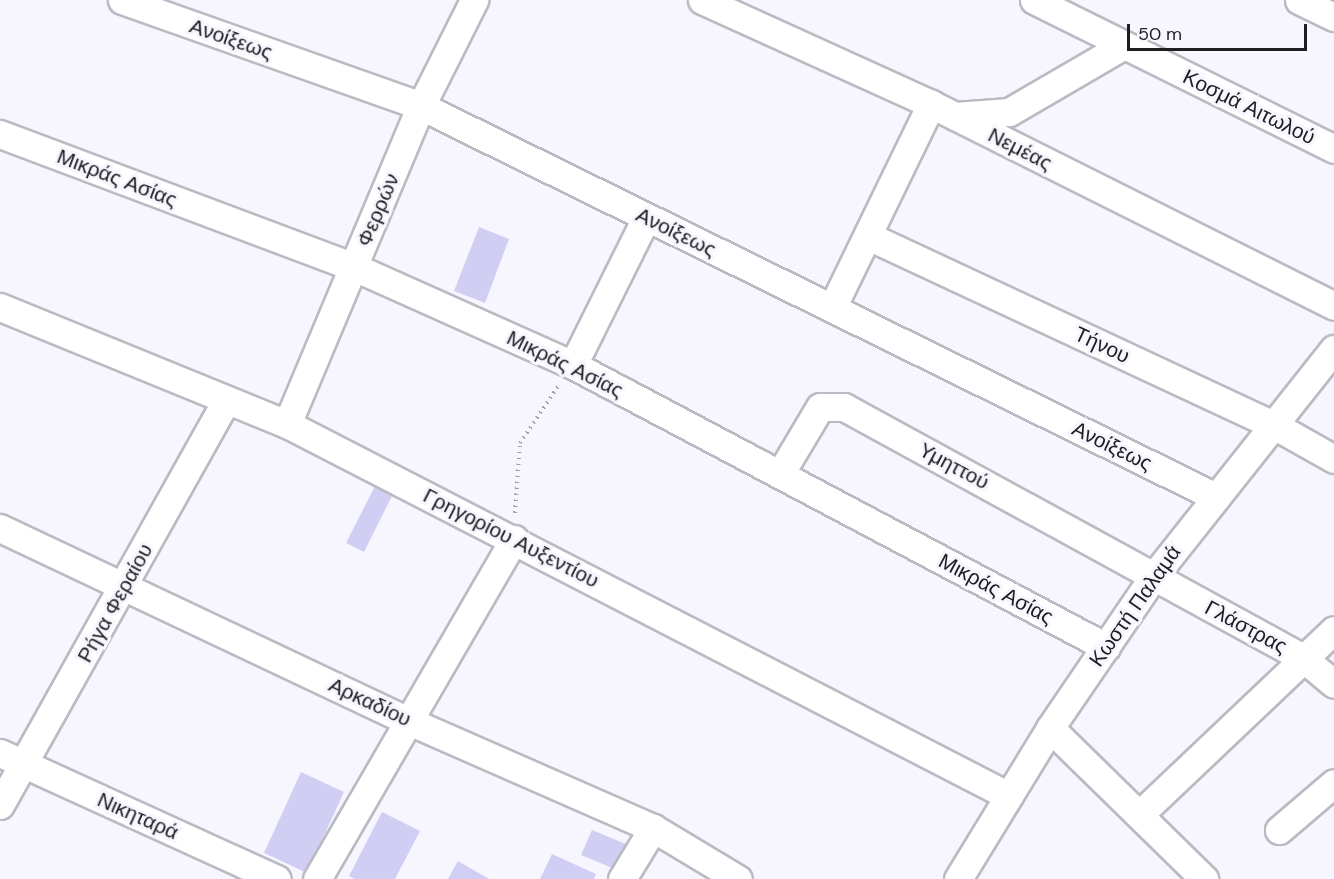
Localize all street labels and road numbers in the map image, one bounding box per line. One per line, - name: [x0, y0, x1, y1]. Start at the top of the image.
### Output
- street label: Ανοίξεως: [186, 13, 276, 65]
- street label: Κοσμά Αιτωλού: [1179, 64, 1319, 150]
- street label: Νεμέας: [984, 122, 1056, 176]
- street label: Μικράς Ασίας: [54, 144, 180, 212]
- street label: Φερρών: [351, 170, 405, 250]
- street label: Ανοίξεως: [632, 202, 720, 262]
- street label: Τήνου: [1070, 321, 1134, 369]
- street label: Μικράς Ασίας: [503, 325, 627, 403]
- street label: Ανοίξεως: [1068, 416, 1156, 476]
- street label: Υμηττού: [915, 437, 993, 495]
- street label: Γρηγορίου Αυξεντίου: [419, 483, 603, 593]
- street label: Ρήγα Φεραίου: [72, 539, 158, 667]
- street label: Κωστή Παλαμά: [1084, 540, 1186, 672]
- street label: Μικράς Ασίας: [934, 548, 1058, 630]
- street label: Γλάστρας: [1201, 595, 1291, 659]
- street label: Αρκαδίου: [325, 672, 415, 732]
- street label: Νικηταρά: [93, 787, 183, 845]

